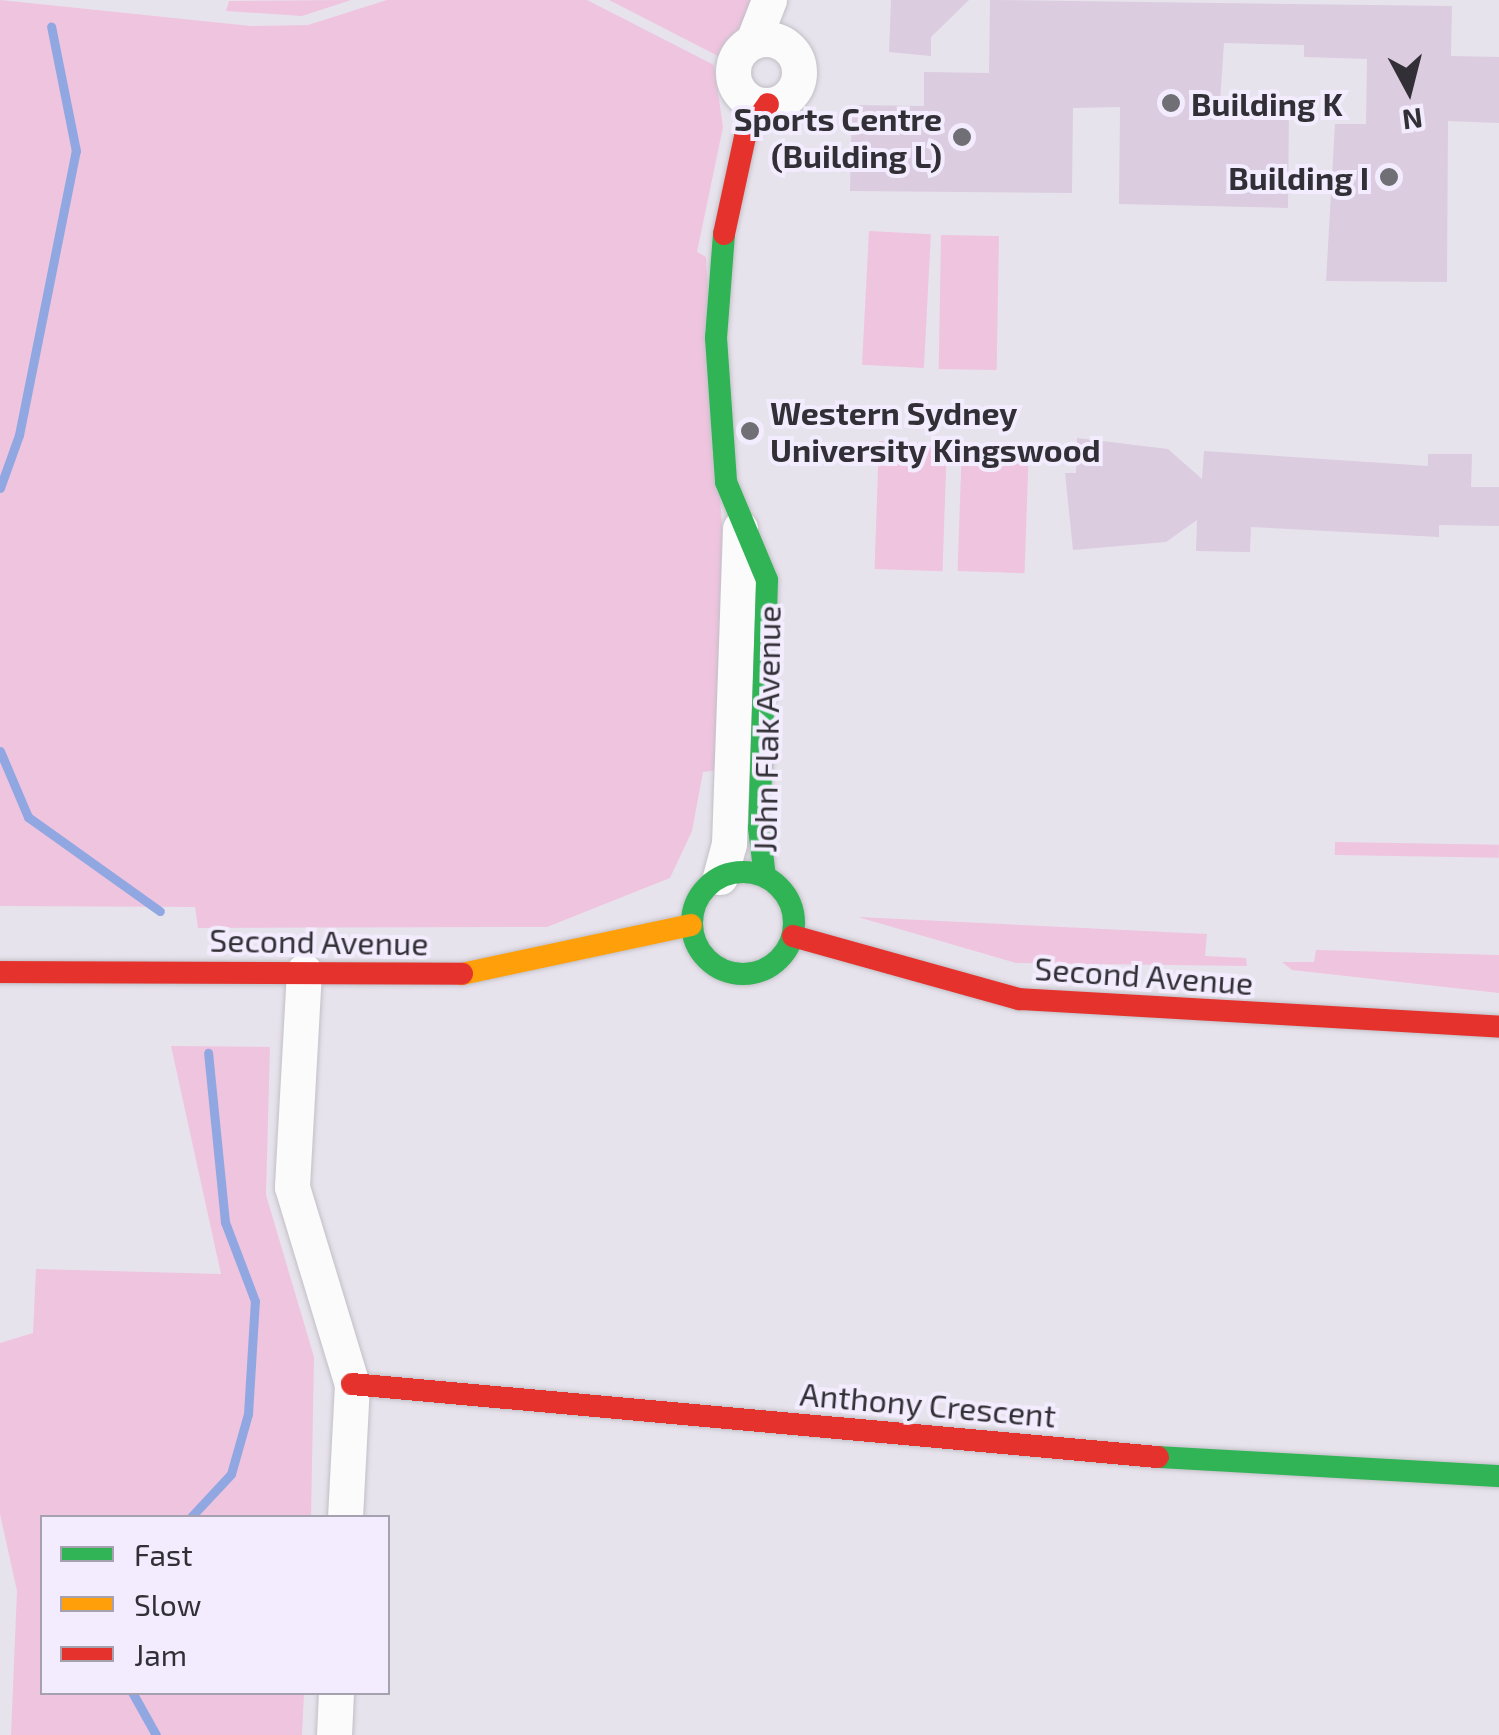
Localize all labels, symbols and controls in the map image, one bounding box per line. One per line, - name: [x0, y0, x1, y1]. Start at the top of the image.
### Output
- north arrow: [1359, 40, 1459, 140]
- place label: Building K: [1191, 84, 1343, 122]
- marker: Building K: [1160, 92, 1182, 114]
- place label: Sports Centre (Building L): [734, 100, 942, 175]
- text: N: [1401, 102, 1425, 138]
- marker: Sports Centre (Building L): [951, 126, 973, 148]
- place label: Building I: [1228, 158, 1369, 196]
- marker: Building I: [1378, 166, 1400, 188]
- place label: Western Sydney University Kingswood: [770, 394, 1101, 469]
- marker: Western Sydney University Kingswood: [739, 420, 761, 442]
- street label: John Flak Avenue: [745, 605, 787, 853]
- street label: Second Avenue: [209, 920, 429, 962]
- street label: Second Avenue: [1033, 948, 1255, 1002]
- street label: Anthony Crescent: [798, 1374, 1058, 1434]
- legend: [40, 1515, 390, 1695]
- text: Fast: [134, 1536, 193, 1572]
- text: Slow: [134, 1586, 201, 1622]
- text: Jam: [134, 1636, 187, 1672]

